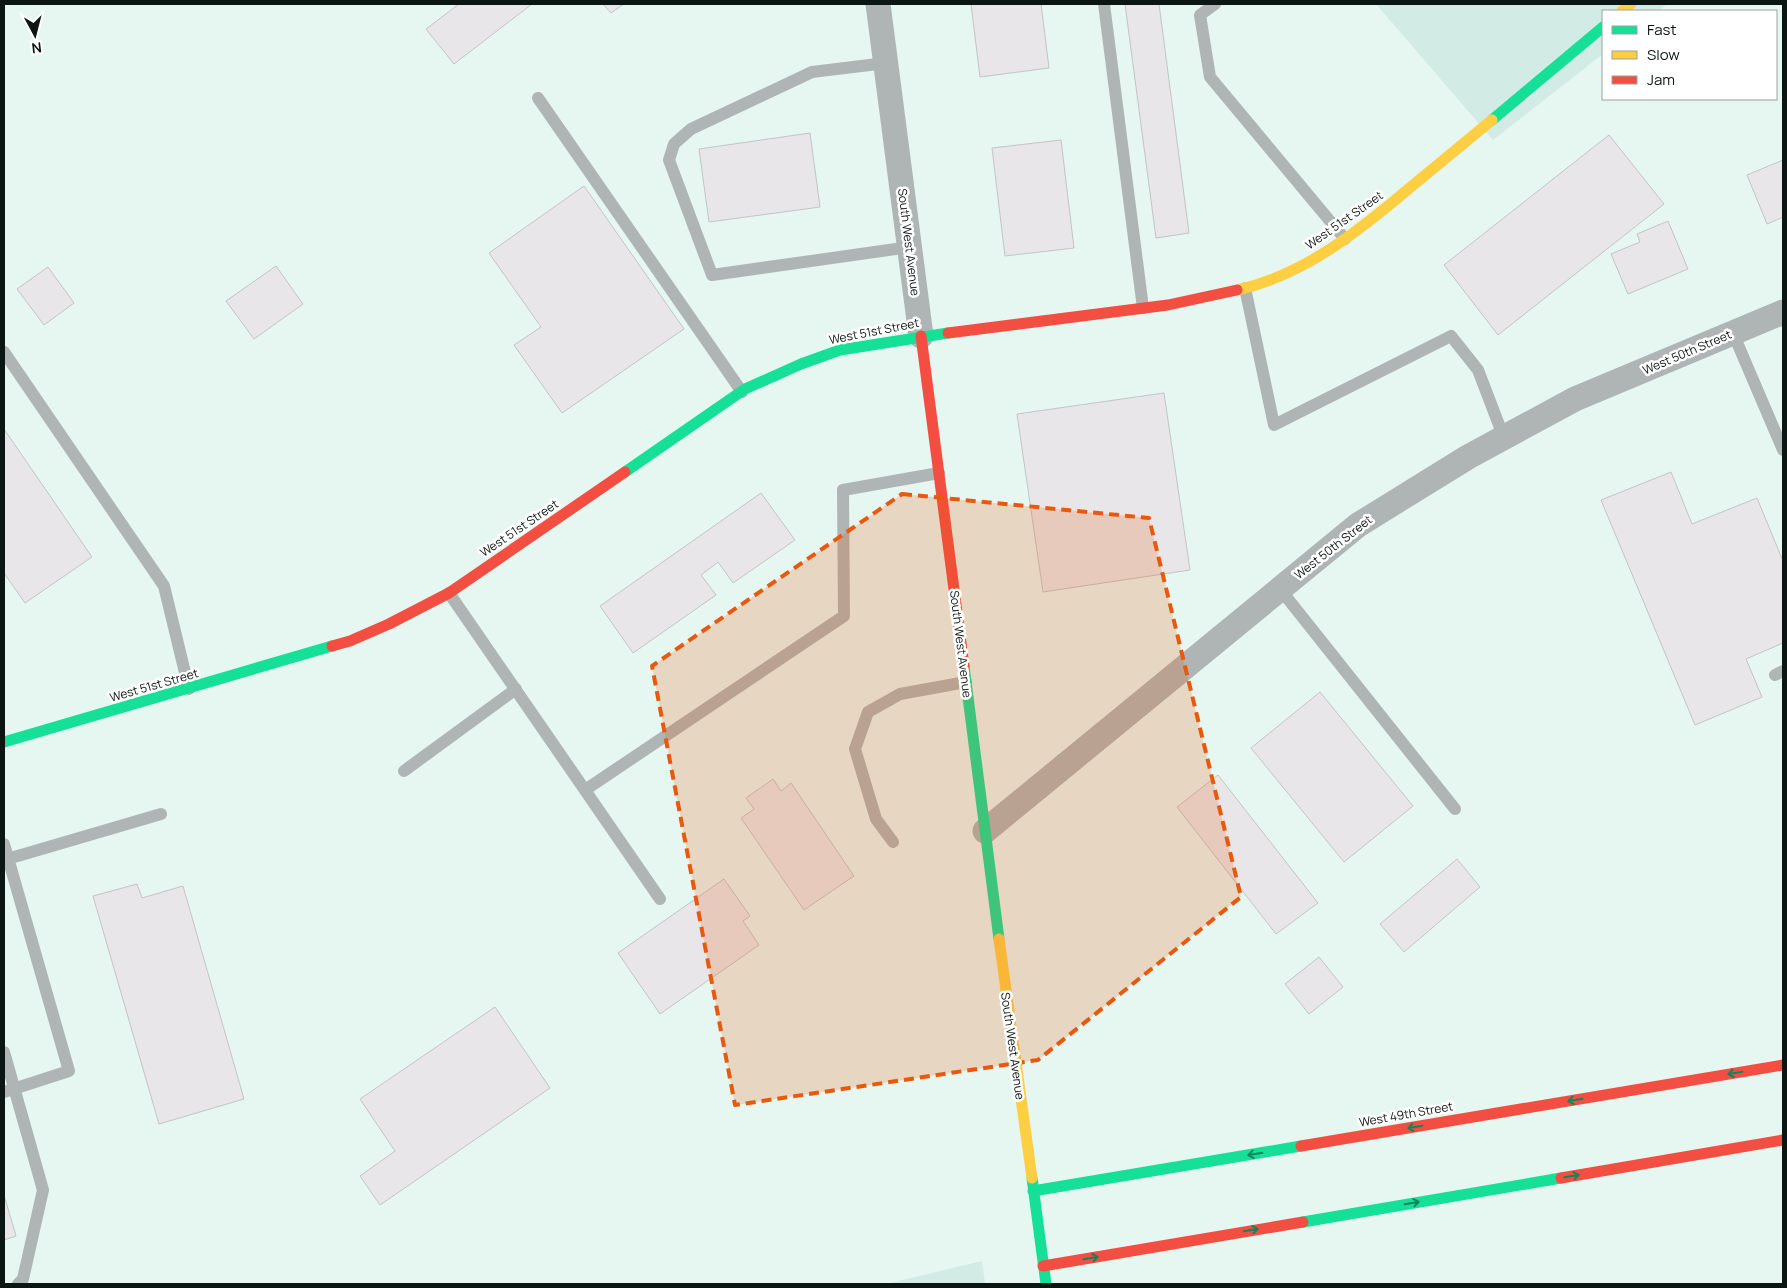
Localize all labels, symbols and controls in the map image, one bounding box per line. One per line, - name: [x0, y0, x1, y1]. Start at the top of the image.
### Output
- north arrow: [10, 10, 60, 60]
- legend: [1602, 10, 1777, 100]
- text: Fast: [1647, 19, 1676, 40]
- text: N: [30, 38, 43, 58]
- text: Slow: [1647, 44, 1680, 65]
- text: Jam: [1647, 69, 1675, 90]
- street label: South West Avenue: [894, 187, 924, 297]
- street label: West 51st Street: [1302, 187, 1386, 253]
- street label: West 51st Street: [828, 314, 921, 348]
- street label: West 50th Street: [1640, 326, 1734, 378]
- street label: West 51st Street: [476, 495, 562, 561]
- street label: West 50th Street: [1290, 511, 1376, 583]
- street label: South West Avenue: [946, 589, 976, 699]
- street label: West 51st Street: [108, 664, 200, 706]
- street label: South West Avenue: [997, 991, 1029, 1101]
- one-way arrow: [1728, 1068, 1744, 1078]
- one-way arrow: [1567, 1095, 1583, 1105]
- street label: West 49th Street: [1358, 1097, 1454, 1131]
- one-way arrow: [1407, 1122, 1423, 1132]
- one-way arrow: [1247, 1150, 1263, 1160]
- one-way arrow: [1563, 1170, 1579, 1180]
- one-way arrow: [1403, 1198, 1419, 1208]
- one-way arrow: [1243, 1225, 1259, 1235]
- one-way arrow: [1083, 1252, 1099, 1262]

